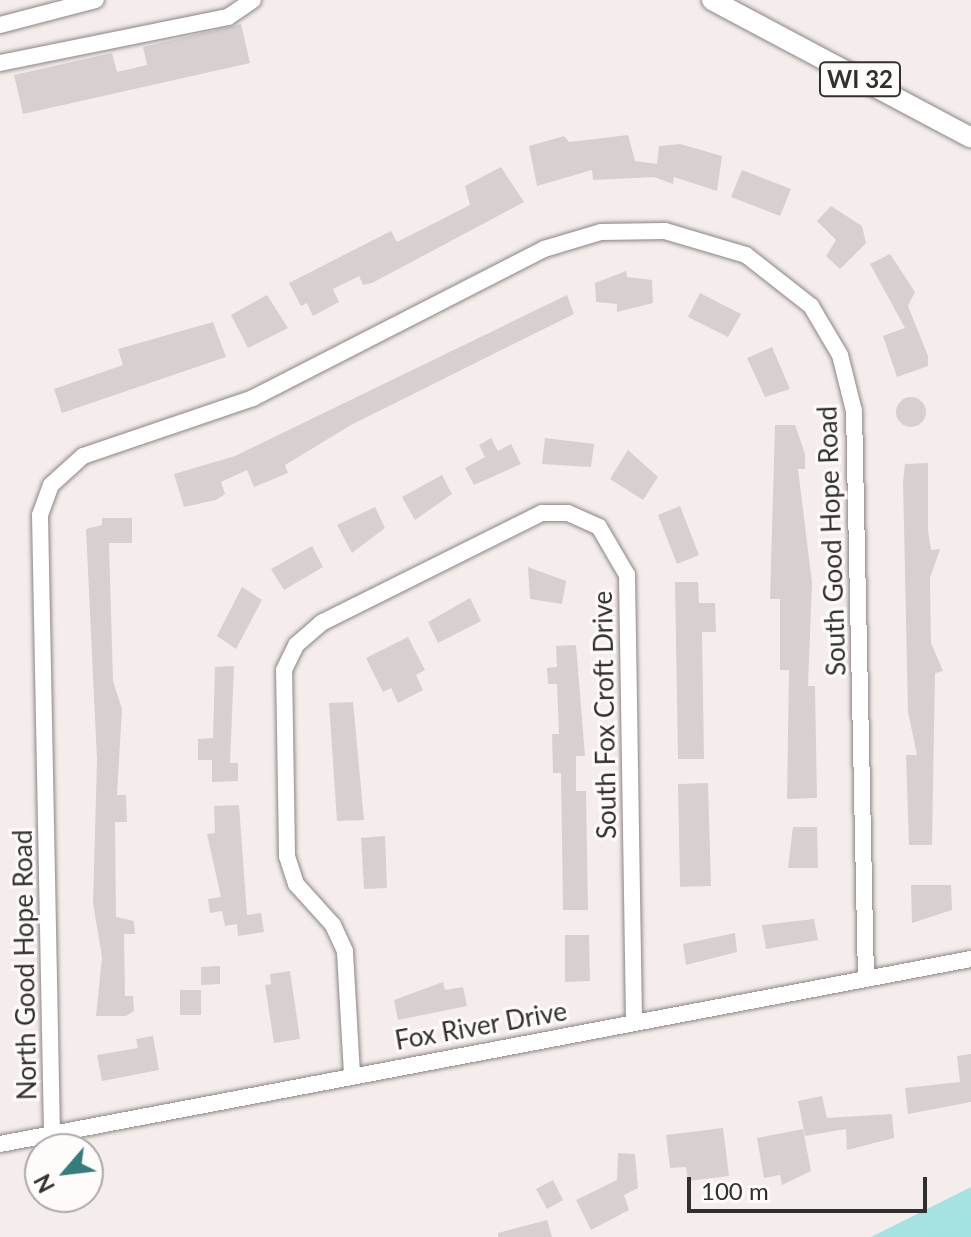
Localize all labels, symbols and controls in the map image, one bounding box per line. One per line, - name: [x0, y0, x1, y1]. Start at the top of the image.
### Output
- road number: WI 32: [818, 59, 902, 99]
- street label: South Good Hope Road: [812, 405, 852, 677]
- street label: South Fox Croft Drive: [587, 591, 623, 839]
- street label: North Good Hope Road: [7, 830, 43, 1100]
- street label: Fox River Drive: [392, 995, 570, 1057]
- north arrow: [24, 1133, 104, 1213]
- scale bar: [691, 1161, 931, 1211]
- text: N: [28, 1170, 60, 1197]
- text: 100 m: [701, 1176, 769, 1205]

